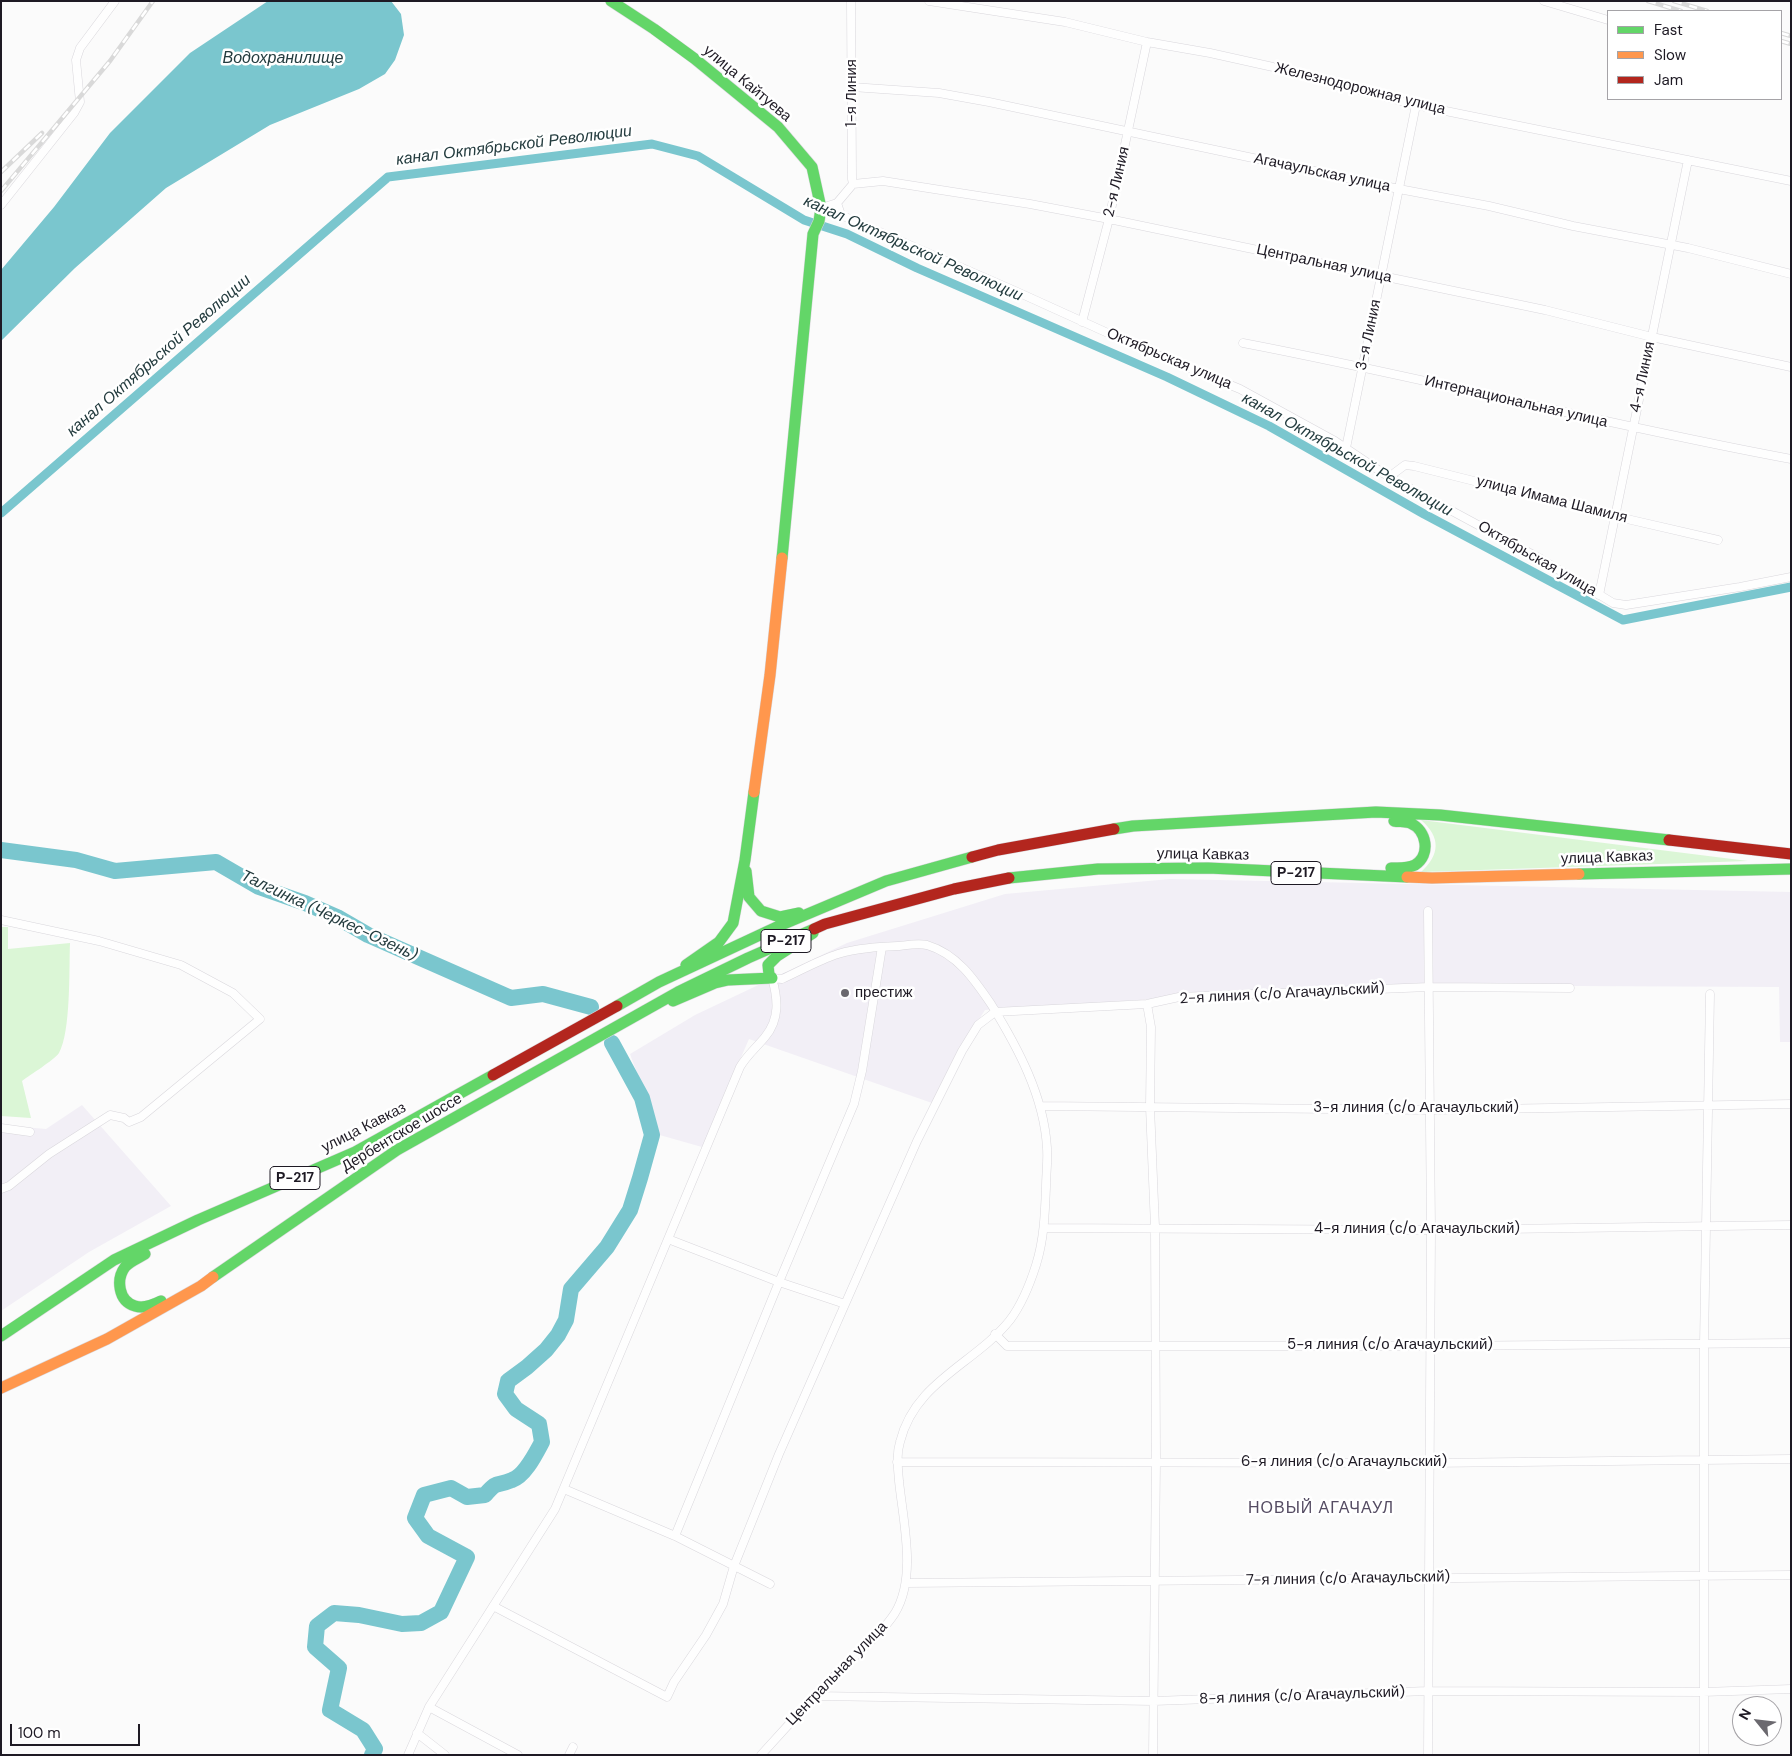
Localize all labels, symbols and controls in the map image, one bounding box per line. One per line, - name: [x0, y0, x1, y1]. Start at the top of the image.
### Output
- legend: [1607, 10, 1782, 100]
- text: Fast: [1654, 20, 1683, 40]
- street label: улица Кайтуева: [699, 42, 795, 126]
- text: Slow: [1654, 45, 1686, 65]
- water label: Водохранилище: [223, 49, 343, 69]
- street label: 1-я Линия: [843, 59, 861, 127]
- street label: Железнодорожная улица: [1273, 59, 1447, 119]
- text: Jam: [1654, 70, 1683, 90]
- water label: канал Октябрьской Революции: [395, 122, 633, 170]
- street label: 2-я Линия: [1100, 145, 1134, 219]
- street label: Агачаульская улица: [1252, 150, 1392, 196]
- water label: канал Октябрьской Революции: [801, 192, 1025, 306]
- street label: Центральная улица: [1255, 241, 1393, 287]
- water label: канал Октябрьской Революции: [63, 271, 255, 441]
- street label: 3-я Линия: [1353, 298, 1385, 372]
- street label: Октябрьская улица: [1104, 324, 1234, 394]
- street label: 4-я Линия: [1627, 340, 1659, 414]
- street label: Интернациональная улица: [1423, 372, 1609, 432]
- water label: канал Октябрьской Революции: [1238, 389, 1456, 521]
- street label: улица Имама Шамиля: [1475, 473, 1629, 527]
- street label: Октябрьская улица: [1474, 518, 1600, 600]
- street label: улица Кавказ: [1157, 845, 1249, 865]
- street label: улица Кавказ: [1561, 847, 1653, 869]
- road number: Р-217: [1271, 861, 1321, 884]
- water label: Талгинка (Черкес-Озень): [238, 867, 420, 965]
- road number: Р-217: [761, 929, 811, 952]
- street label: 2-я линия (с/о Агачаульский): [1179, 980, 1385, 1008]
- place label: престиж: [855, 984, 913, 1002]
- marker: престиж: [839, 987, 851, 999]
- street label: Дербентское шоссе: [339, 1090, 465, 1176]
- street label: улица Кавказ: [319, 1099, 409, 1157]
- street label: 3-я линия (с/о Агачаульский): [1313, 1099, 1519, 1117]
- road number: Р-217: [270, 1166, 320, 1190]
- street label: 4-я линия (с/о Агачаульский): [1314, 1220, 1520, 1238]
- street label: 5-я линия (с/о Агачаульский): [1287, 1336, 1493, 1354]
- street label: 6-я линия (с/о Агачаульский): [1241, 1453, 1447, 1471]
- district label: НОВЫЙ АГАЧАУЛ: [1246, 1499, 1396, 1519]
- street label: 7-я линия (с/о Агачаульский): [1246, 1568, 1450, 1590]
- street label: Центральная улица: [783, 1618, 891, 1730]
- street label: 8-я линия (с/о Агачаульский): [1199, 1683, 1405, 1709]
- north arrow: [1732, 1696, 1782, 1746]
- text: N: [1734, 1705, 1755, 1723]
- scale bar: [12, 1714, 142, 1746]
- text: 100 m: [18, 1723, 61, 1743]

